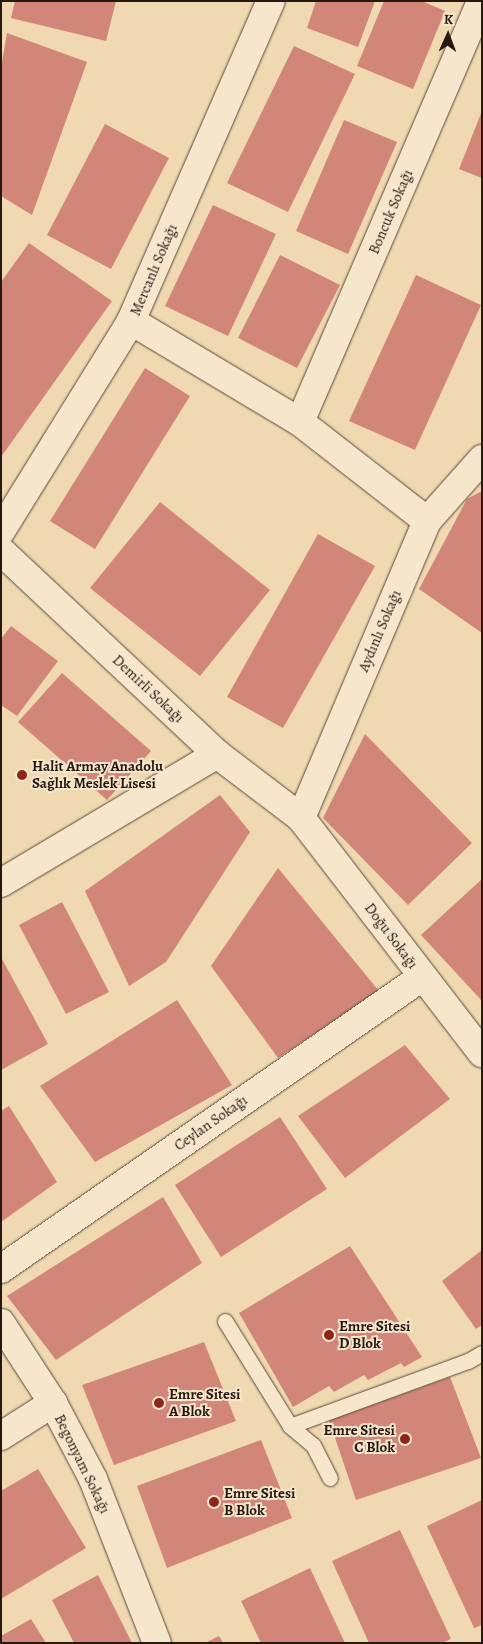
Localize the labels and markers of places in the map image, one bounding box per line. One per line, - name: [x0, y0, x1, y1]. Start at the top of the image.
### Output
- place label: Halit Armay Anadolu Sağlık Meslek Lisesi: [32, 757, 163, 792]
- marker: Halit Armay Anadolu Sağlık Meslek Lisesi: [16, 769, 28, 781]
- place label: Emre Sitesi D Blok: [339, 1317, 410, 1352]
- marker: Emre Sitesi D Blok: [323, 1329, 335, 1341]
- place label: Emre Sitesi A Blok: [169, 1385, 240, 1420]
- marker: Emre Sitesi A Blok: [153, 1397, 165, 1409]
- place label: Emre Sitesi C Blok: [324, 1421, 395, 1456]
- marker: Emre Sitesi C Blok: [399, 1433, 411, 1445]
- place label: Emre Sitesi B Blok: [224, 1484, 295, 1519]
- marker: Emre Sitesi B Blok: [208, 1496, 220, 1508]

